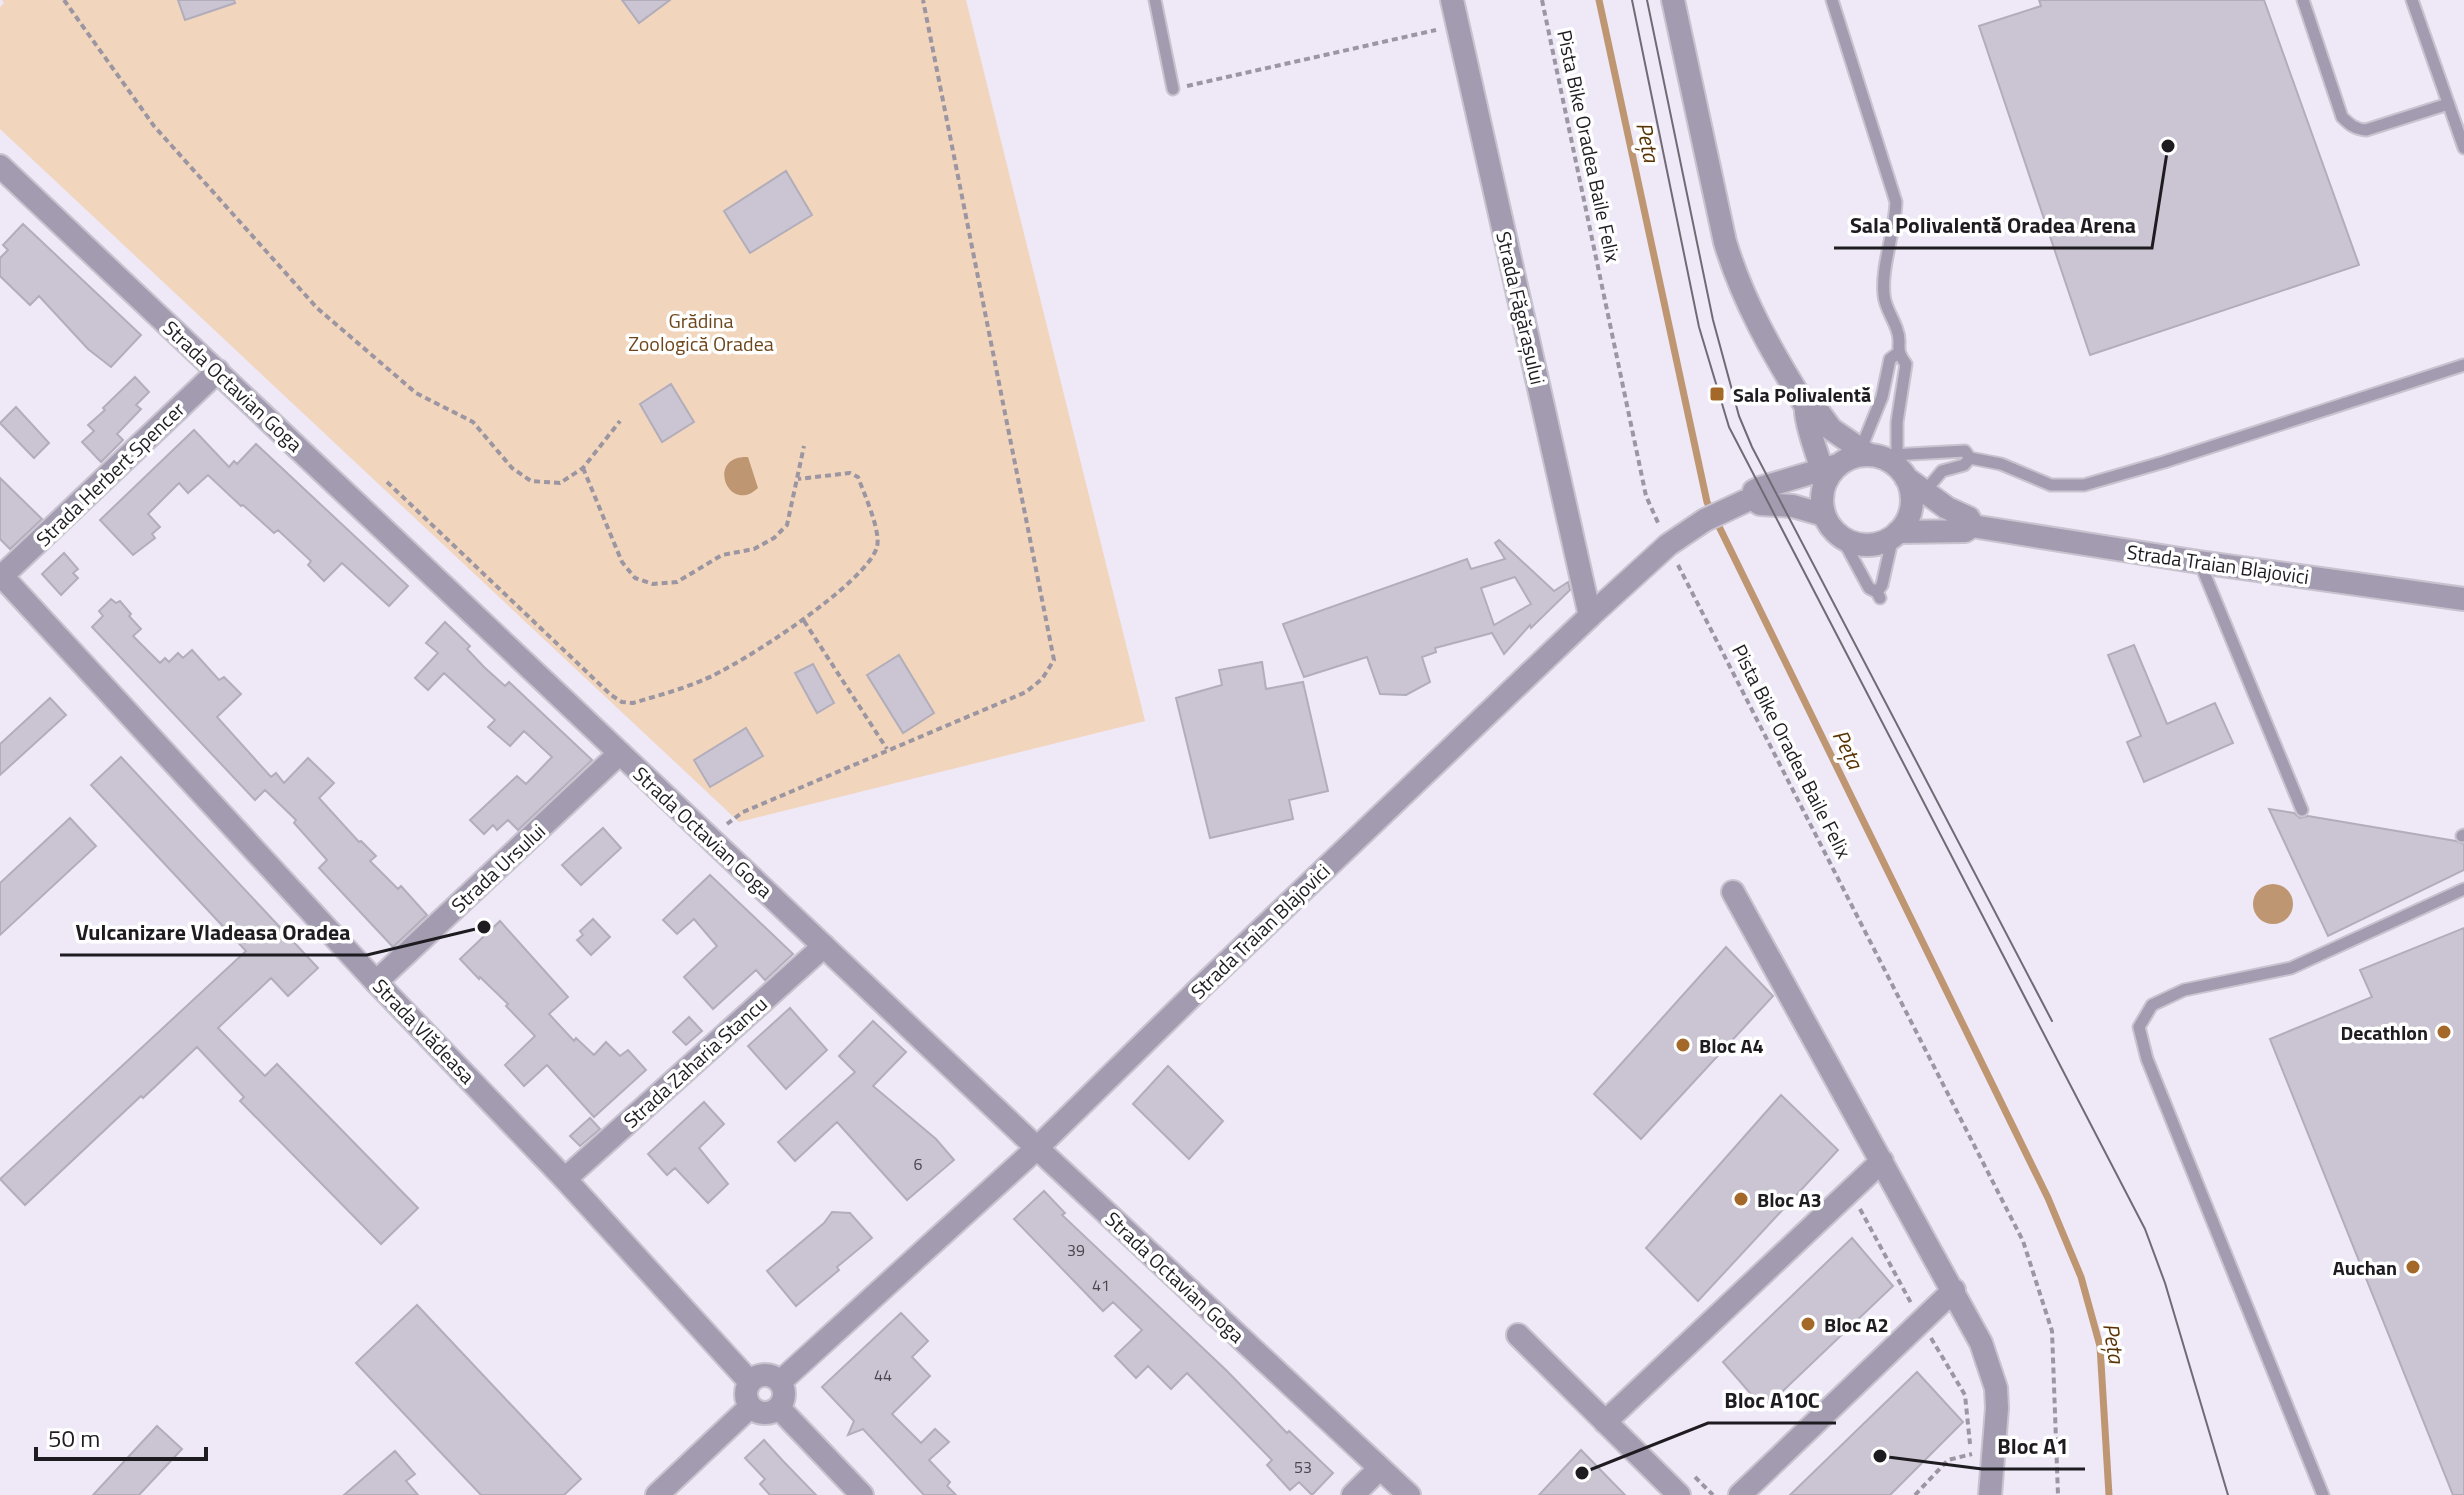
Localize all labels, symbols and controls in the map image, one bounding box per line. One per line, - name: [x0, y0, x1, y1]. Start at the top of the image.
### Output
- street label: Pista Bike Oradea Baile Felix: [1549, 27, 1629, 265]
- water label: Peța: [1627, 119, 1669, 167]
- callout: Sala Polivalentă Oradea Arena: [1834, 202, 2152, 248]
- text: Sala Polivalentă Oradea Arena: [1850, 208, 2136, 242]
- street label: Strada Făgărașului: [1488, 228, 1554, 388]
- park label: Grădina Zoologică Oradea: [628, 305, 774, 359]
- street label: Strada Octavian Goga: [156, 313, 310, 459]
- place label: Sala Polivalentă: [1733, 379, 1871, 410]
- marker: Sala Polivalentă: [1708, 385, 1726, 403]
- street label: Strada Herbert Spencer: [28, 394, 192, 554]
- street label: Strada Traian Blajovici: [2125, 536, 2311, 592]
- street label: Pista Bike Oradea Baile Felix: [1724, 638, 1860, 864]
- water label: Peța: [1824, 723, 1873, 776]
- street label: Strada Octavian Goga: [626, 759, 780, 905]
- street label: Strada Ursului: [444, 816, 552, 920]
- street label: Strada Traian Blajovici: [1183, 856, 1337, 1006]
- callout: Vulcanizare Vladeasa Oradea: [60, 909, 367, 955]
- text: Vulcanizare Vladeasa Oradea: [75, 915, 351, 949]
- street label: Strada Vlădeasa: [366, 971, 482, 1091]
- street label: Strada Zaharia Stancu: [616, 989, 774, 1135]
- place label: Decathlon: [2340, 1017, 2428, 1048]
- marker: Decathlon: [2435, 1023, 2453, 1041]
- place label: Bloc A4: [1699, 1030, 1764, 1061]
- marker: Bloc A4: [1674, 1036, 1692, 1054]
- house number: 6: [914, 1152, 923, 1176]
- place label: Bloc A3: [1757, 1184, 1822, 1215]
- marker: Bloc A3: [1732, 1190, 1750, 1208]
- street label: Strada Octavian Goga: [1098, 1204, 1252, 1350]
- house number: 39: [1067, 1238, 1085, 1262]
- place label: Auchan: [2333, 1252, 2397, 1283]
- marker: Auchan: [2404, 1258, 2422, 1276]
- house number: 41: [1092, 1273, 1110, 1297]
- place label: Bloc A2: [1824, 1309, 1889, 1340]
- marker: Bloc A2: [1799, 1315, 1817, 1333]
- water label: Peța: [2094, 1320, 2134, 1367]
- house number: 44: [874, 1363, 892, 1387]
- callout: Bloc A10C: [1708, 1377, 1836, 1423]
- text: Bloc A10C: [1724, 1383, 1820, 1417]
- scale bar: [36, 1411, 206, 1461]
- text: 50 m: [48, 1420, 100, 1456]
- callout: Bloc A1: [1982, 1423, 2085, 1469]
- text: Bloc A1: [1997, 1429, 2069, 1463]
- house number: 53: [1294, 1455, 1312, 1479]

